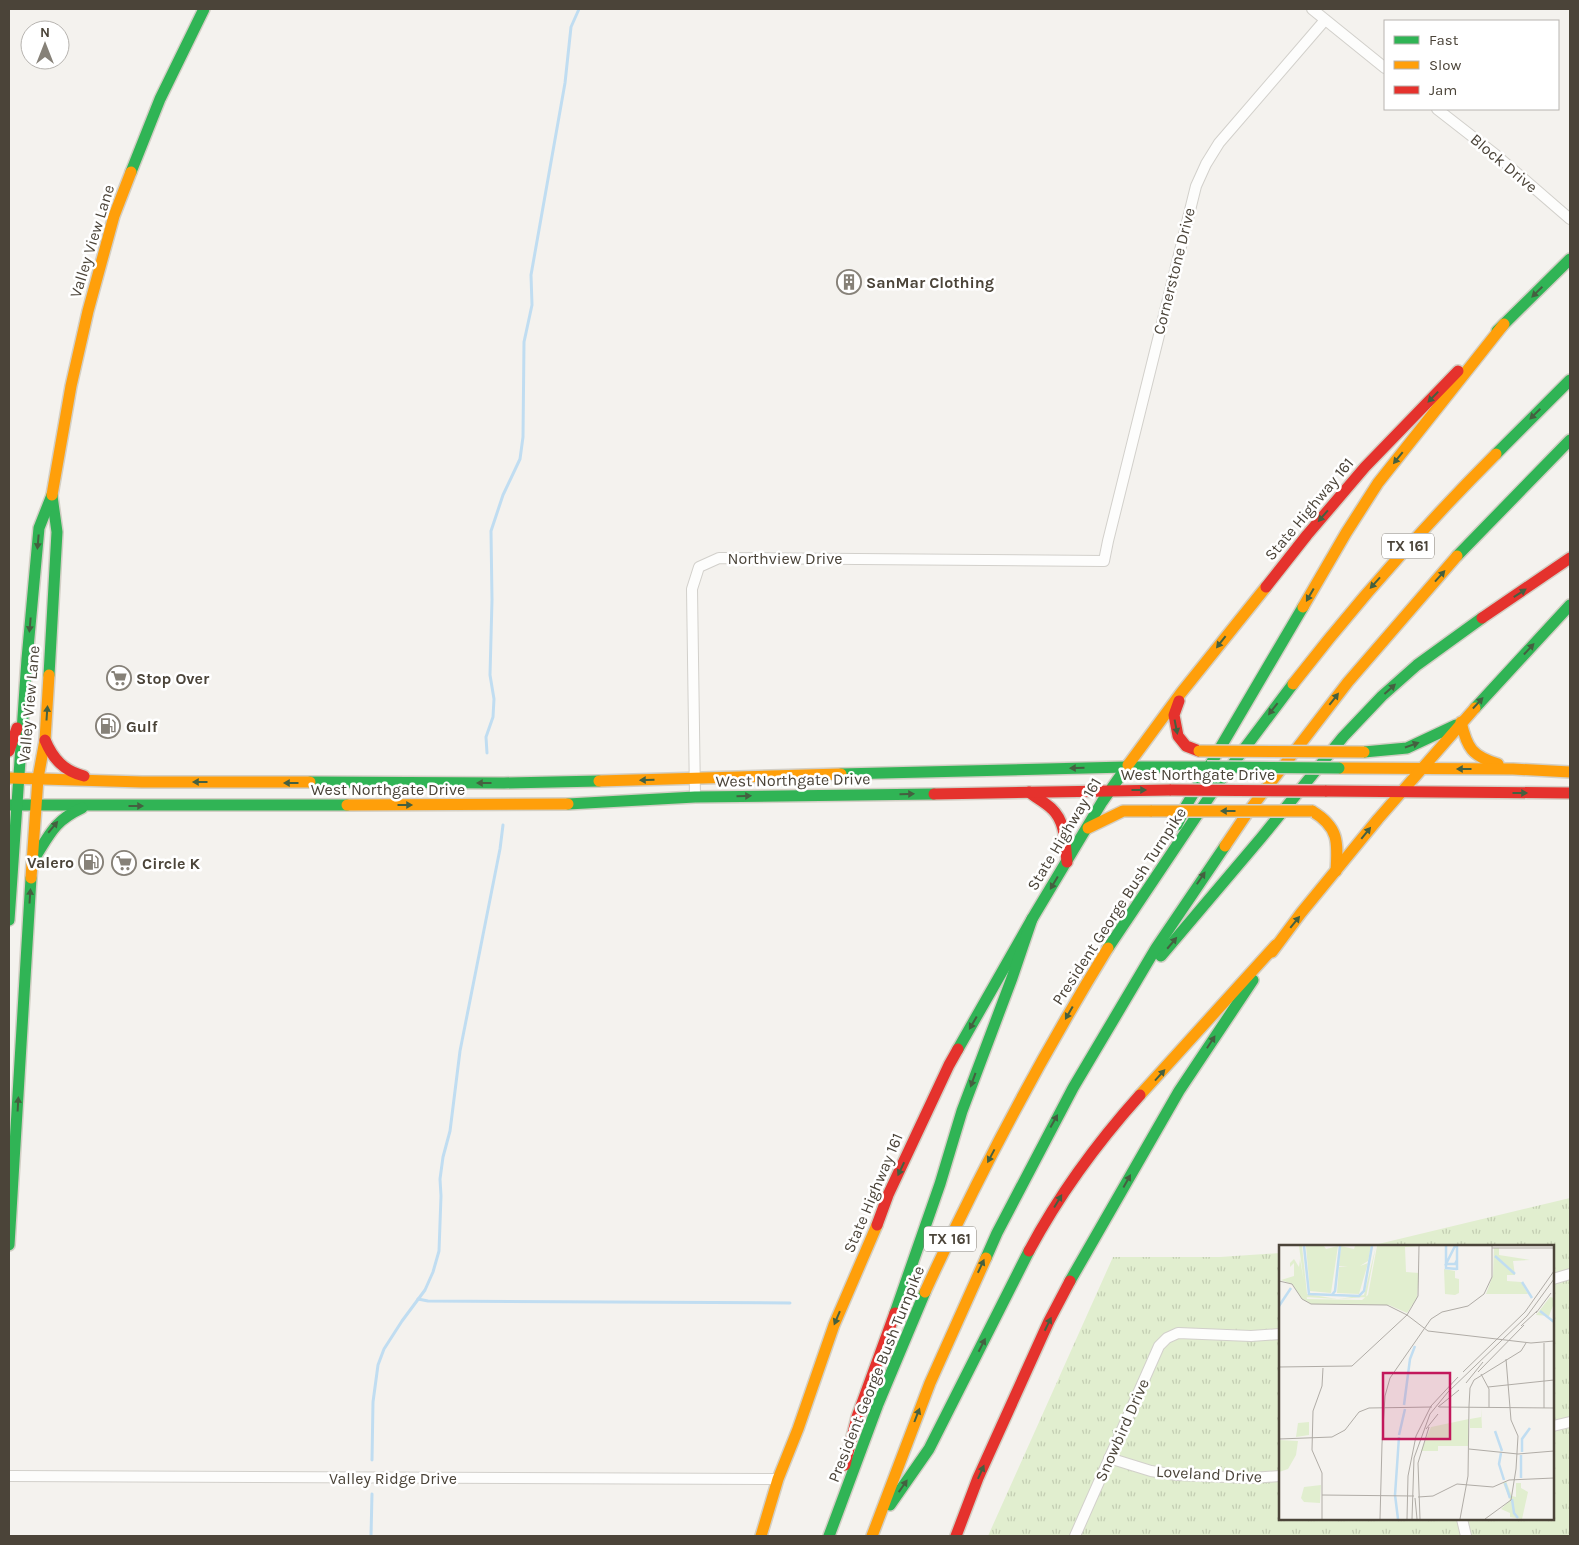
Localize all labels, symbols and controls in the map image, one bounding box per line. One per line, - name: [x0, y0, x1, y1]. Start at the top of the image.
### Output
- north arrow: [20, 20, 70, 70]
- legend: [1384, 20, 1559, 110]
- text: N: [40, 24, 50, 41]
- text: Fast: [1429, 31, 1459, 49]
- text: Slow: [1429, 56, 1461, 74]
- text: Jam: [1429, 81, 1457, 99]
- street label: Block Drive: [1467, 129, 1541, 197]
- street label: Valley View Lane: [66, 182, 118, 300]
- street label: Cornerstone Drive: [1149, 206, 1199, 336]
- building icon: SanMar Clothing: [836, 269, 862, 295]
- place label: SanMar Clothing: [866, 273, 994, 292]
- one-way arrow: [1531, 285, 1543, 297]
- one-way arrow: [1427, 390, 1439, 402]
- one-way arrow: [1529, 408, 1541, 420]
- one-way arrow: [1392, 452, 1403, 465]
- street label: State Highway 161: [1261, 454, 1357, 564]
- one-way arrow: [1318, 510, 1329, 522]
- one-way arrow: [34, 534, 42, 550]
- road number: TX 161: [1382, 534, 1434, 558]
- street label: Northview Drive: [728, 549, 842, 568]
- one-way arrow: [1434, 570, 1445, 582]
- one-way arrow: [1370, 577, 1381, 590]
- one-way arrow: [1306, 588, 1315, 601]
- one-way arrow: [1513, 588, 1527, 598]
- one-way arrow: [26, 617, 34, 633]
- one-way arrow: [1215, 635, 1226, 648]
- one-way arrow: [1523, 644, 1535, 656]
- street label: Valley View Lane: [14, 645, 44, 763]
- supermarket icon: Stop Over: [106, 665, 132, 691]
- place label: Stop Over: [136, 669, 210, 688]
- one-way arrow: [1383, 684, 1396, 695]
- one-way arrow: [1328, 693, 1339, 706]
- one-way arrow: [1472, 698, 1484, 710]
- one-way arrow: [1267, 702, 1278, 715]
- one-way arrow: [43, 704, 51, 720]
- fuel station icon: Gulf: [95, 713, 121, 739]
- place label: Gulf: [126, 717, 158, 736]
- one-way arrow: [1173, 719, 1181, 735]
- one-way arrow: [1405, 741, 1420, 749]
- one-way arrow: [1069, 764, 1085, 772]
- street label: West Northgate Drive: [1121, 765, 1275, 784]
- one-way arrow: [1456, 765, 1472, 773]
- street label: West Northgate Drive: [716, 769, 870, 791]
- street label: State Highway 161: [1023, 774, 1105, 894]
- one-way arrow: [639, 776, 655, 784]
- one-way arrow: [192, 778, 208, 786]
- one-way arrow: [282, 779, 298, 787]
- one-way arrow: [476, 779, 492, 787]
- street label: West Northgate Drive: [311, 780, 465, 799]
- one-way arrow: [1131, 786, 1147, 794]
- one-way arrow: [1512, 789, 1528, 797]
- one-way arrow: [899, 790, 915, 798]
- one-way arrow: [736, 792, 752, 800]
- one-way arrow: [398, 801, 414, 809]
- one-way arrow: [128, 802, 144, 810]
- street label: President George Bush Turnpike: [1048, 804, 1190, 1008]
- one-way arrow: [1220, 807, 1236, 815]
- one-way arrow: [48, 821, 59, 834]
- one-way arrow: [1361, 827, 1372, 840]
- fuel station icon: Valero: [78, 849, 104, 875]
- supermarket icon: Circle K: [111, 850, 137, 876]
- place label: Valero: [27, 853, 74, 872]
- place label: Circle K: [142, 854, 201, 873]
- one-way arrow: [1197, 871, 1206, 885]
- one-way arrow: [1050, 876, 1059, 889]
- one-way arrow: [27, 888, 35, 904]
- one-way arrow: [1289, 916, 1300, 929]
- one-way arrow: [1166, 937, 1177, 950]
- one-way arrow: [1065, 1006, 1073, 1021]
- one-way arrow: [968, 1017, 977, 1030]
- one-way arrow: [1206, 1036, 1216, 1049]
- one-way arrow: [1154, 1069, 1166, 1081]
- one-way arrow: [969, 1073, 977, 1088]
- one-way arrow: [15, 1095, 23, 1111]
- one-way arrow: [1050, 1113, 1058, 1128]
- street label: State Highway 161: [839, 1130, 907, 1256]
- one-way arrow: [987, 1149, 995, 1163]
- one-way arrow: [896, 1162, 904, 1176]
- one-way arrow: [1122, 1175, 1131, 1188]
- one-way arrow: [1054, 1195, 1063, 1208]
- road number: TX 161: [924, 1226, 976, 1252]
- inset map: [1279, 1245, 1554, 1520]
- one-way arrow: [977, 1259, 985, 1273]
- street label: President George Bush Turnpike: [824, 1263, 928, 1485]
- one-way arrow: [833, 1311, 841, 1326]
- one-way arrow: [1044, 1316, 1052, 1331]
- one-way arrow: [978, 1337, 986, 1352]
- street label: Snowbird Drive: [1091, 1376, 1153, 1484]
- one-way arrow: [913, 1407, 921, 1422]
- street label: Loveland Drive: [1156, 1462, 1262, 1486]
- one-way arrow: [978, 1465, 986, 1479]
- street label: Valley Ridge Drive: [329, 1469, 457, 1488]
- one-way arrow: [898, 1479, 908, 1493]

